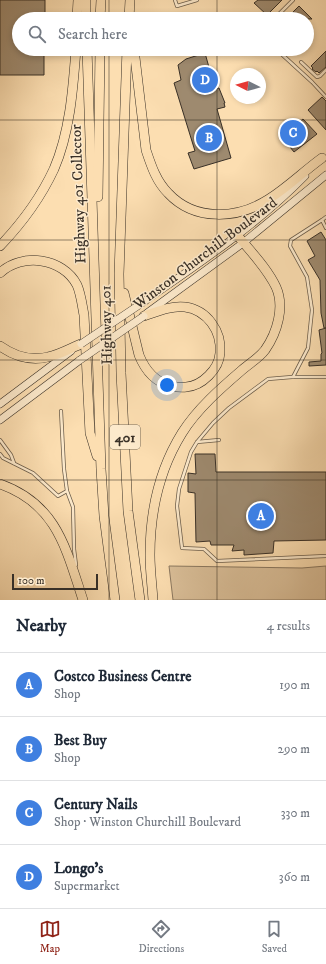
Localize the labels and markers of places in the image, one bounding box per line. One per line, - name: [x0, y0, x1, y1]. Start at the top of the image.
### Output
- pin: D: [192, 65, 218, 95]
- pin: C: [280, 118, 306, 148]
- pin: B: [196, 123, 222, 153]
- pin: A: [248, 501, 274, 531]

